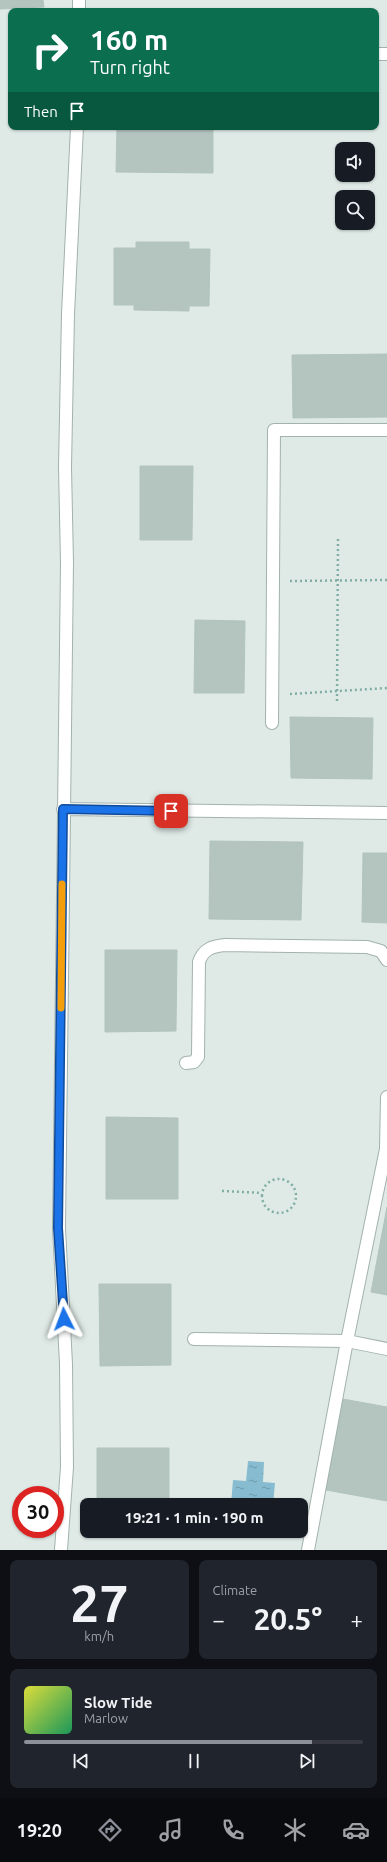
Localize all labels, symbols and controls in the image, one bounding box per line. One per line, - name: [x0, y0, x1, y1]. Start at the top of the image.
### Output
- icon: right: [24, 24, 76, 76]
- text: 160 m: [90, 24, 168, 55]
- text: Turn right: [90, 57, 170, 77]
- icon: arrive: [66, 100, 88, 122]
- text: Then: [24, 103, 58, 120]
- map controls: [335, 142, 375, 230]
- button: sound: [335, 142, 375, 182]
- button: search: [335, 190, 375, 230]
- pin: [154, 794, 188, 828]
- icon: arrive: [160, 800, 182, 822]
- position arrow: [43, 1298, 85, 1340]
- speed limit sign: 30: [12, 1486, 64, 1538]
- text: 19:21 · 1 min · 190 m: [125, 1509, 263, 1526]
- text: 27: [70, 1574, 129, 1632]
- text: Climate: [213, 1583, 257, 1597]
- text: 20.5°: [253, 1602, 322, 1636]
- text: −: [213, 1607, 225, 1632]
- text: +: [351, 1607, 363, 1632]
- text: km/h: [84, 1629, 114, 1643]
- text: Slow Tide: [84, 1694, 152, 1711]
- text: Marlow: [84, 1711, 128, 1725]
- icon: previous: [70, 1750, 92, 1772]
- icon: pause: [183, 1750, 205, 1772]
- icon: next: [296, 1750, 318, 1772]
- icon: directions: [96, 1816, 124, 1844]
- icon: music: [157, 1816, 185, 1844]
- icon: phone: [219, 1816, 247, 1844]
- icon: climate: [281, 1816, 309, 1844]
- icon: car: [342, 1816, 370, 1844]
- text: 19:20: [17, 1820, 62, 1840]

